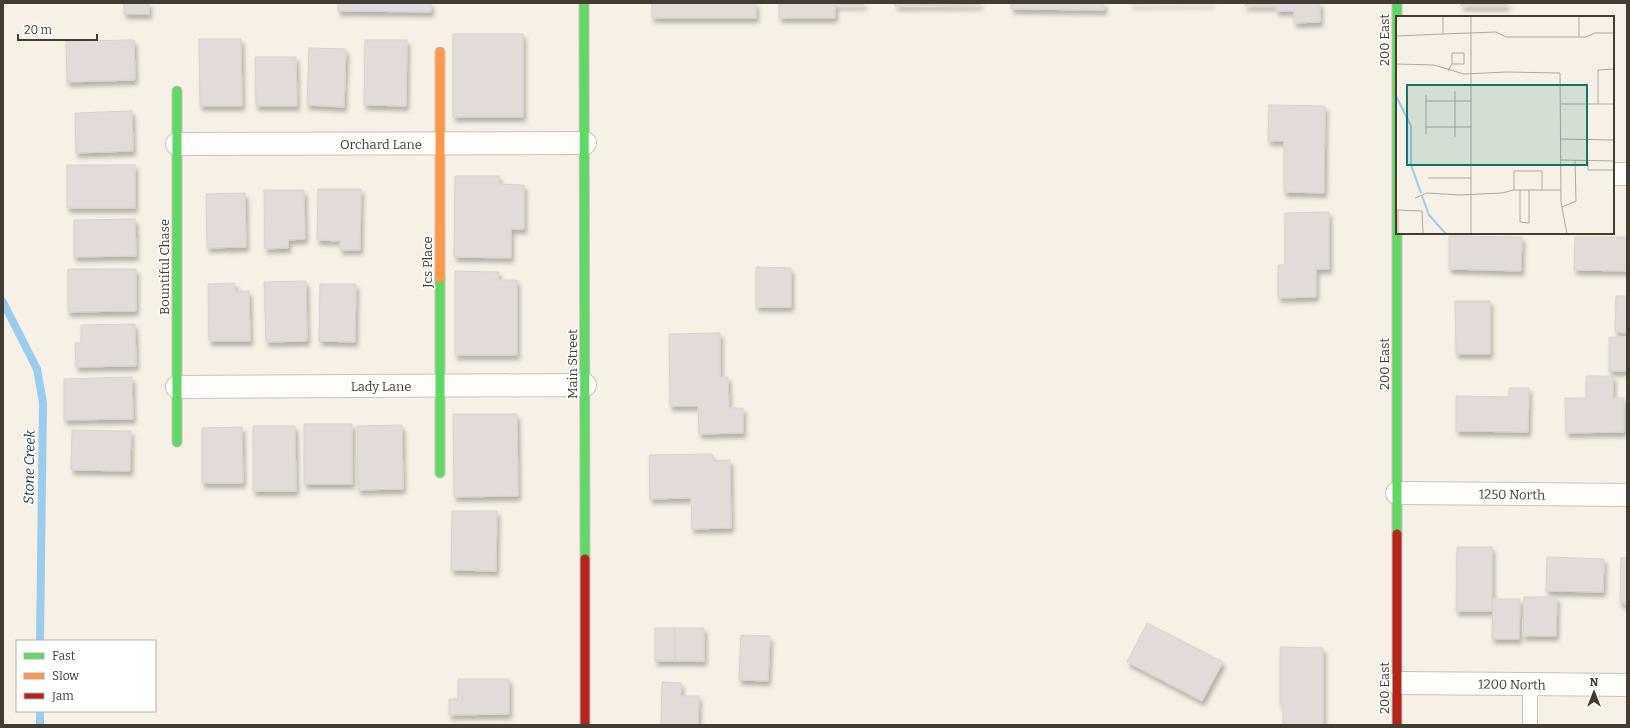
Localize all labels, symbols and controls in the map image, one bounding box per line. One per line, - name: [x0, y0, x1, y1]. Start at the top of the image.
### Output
- street label: 200 East: [1377, 14, 1392, 66]
- scale bar: [18, 16, 97, 42]
- inset map: [1396, 16, 1614, 234]
- text: 20 m: [24, 23, 53, 37]
- street label: Orchard Lane: [340, 137, 422, 152]
- street label: Bountiful Chase: [157, 219, 172, 315]
- street label: Jcs Place: [420, 236, 435, 289]
- street label: Main Street: [565, 329, 580, 399]
- street label: 200 East: [1377, 338, 1392, 390]
- street label: Lady Lane: [351, 379, 411, 394]
- water label: Stone Creek: [20, 429, 39, 504]
- street label: 1250 North: [1479, 486, 1545, 503]
- legend: [16, 640, 156, 712]
- text: Fast: [52, 649, 76, 663]
- street label: 200 East: [1377, 662, 1392, 714]
- text: Slow: [52, 669, 79, 683]
- north arrow: [1574, 672, 1614, 712]
- street label: 1200 North: [1478, 676, 1546, 693]
- text: N: [1590, 676, 1599, 689]
- text: Jam: [51, 689, 74, 703]

